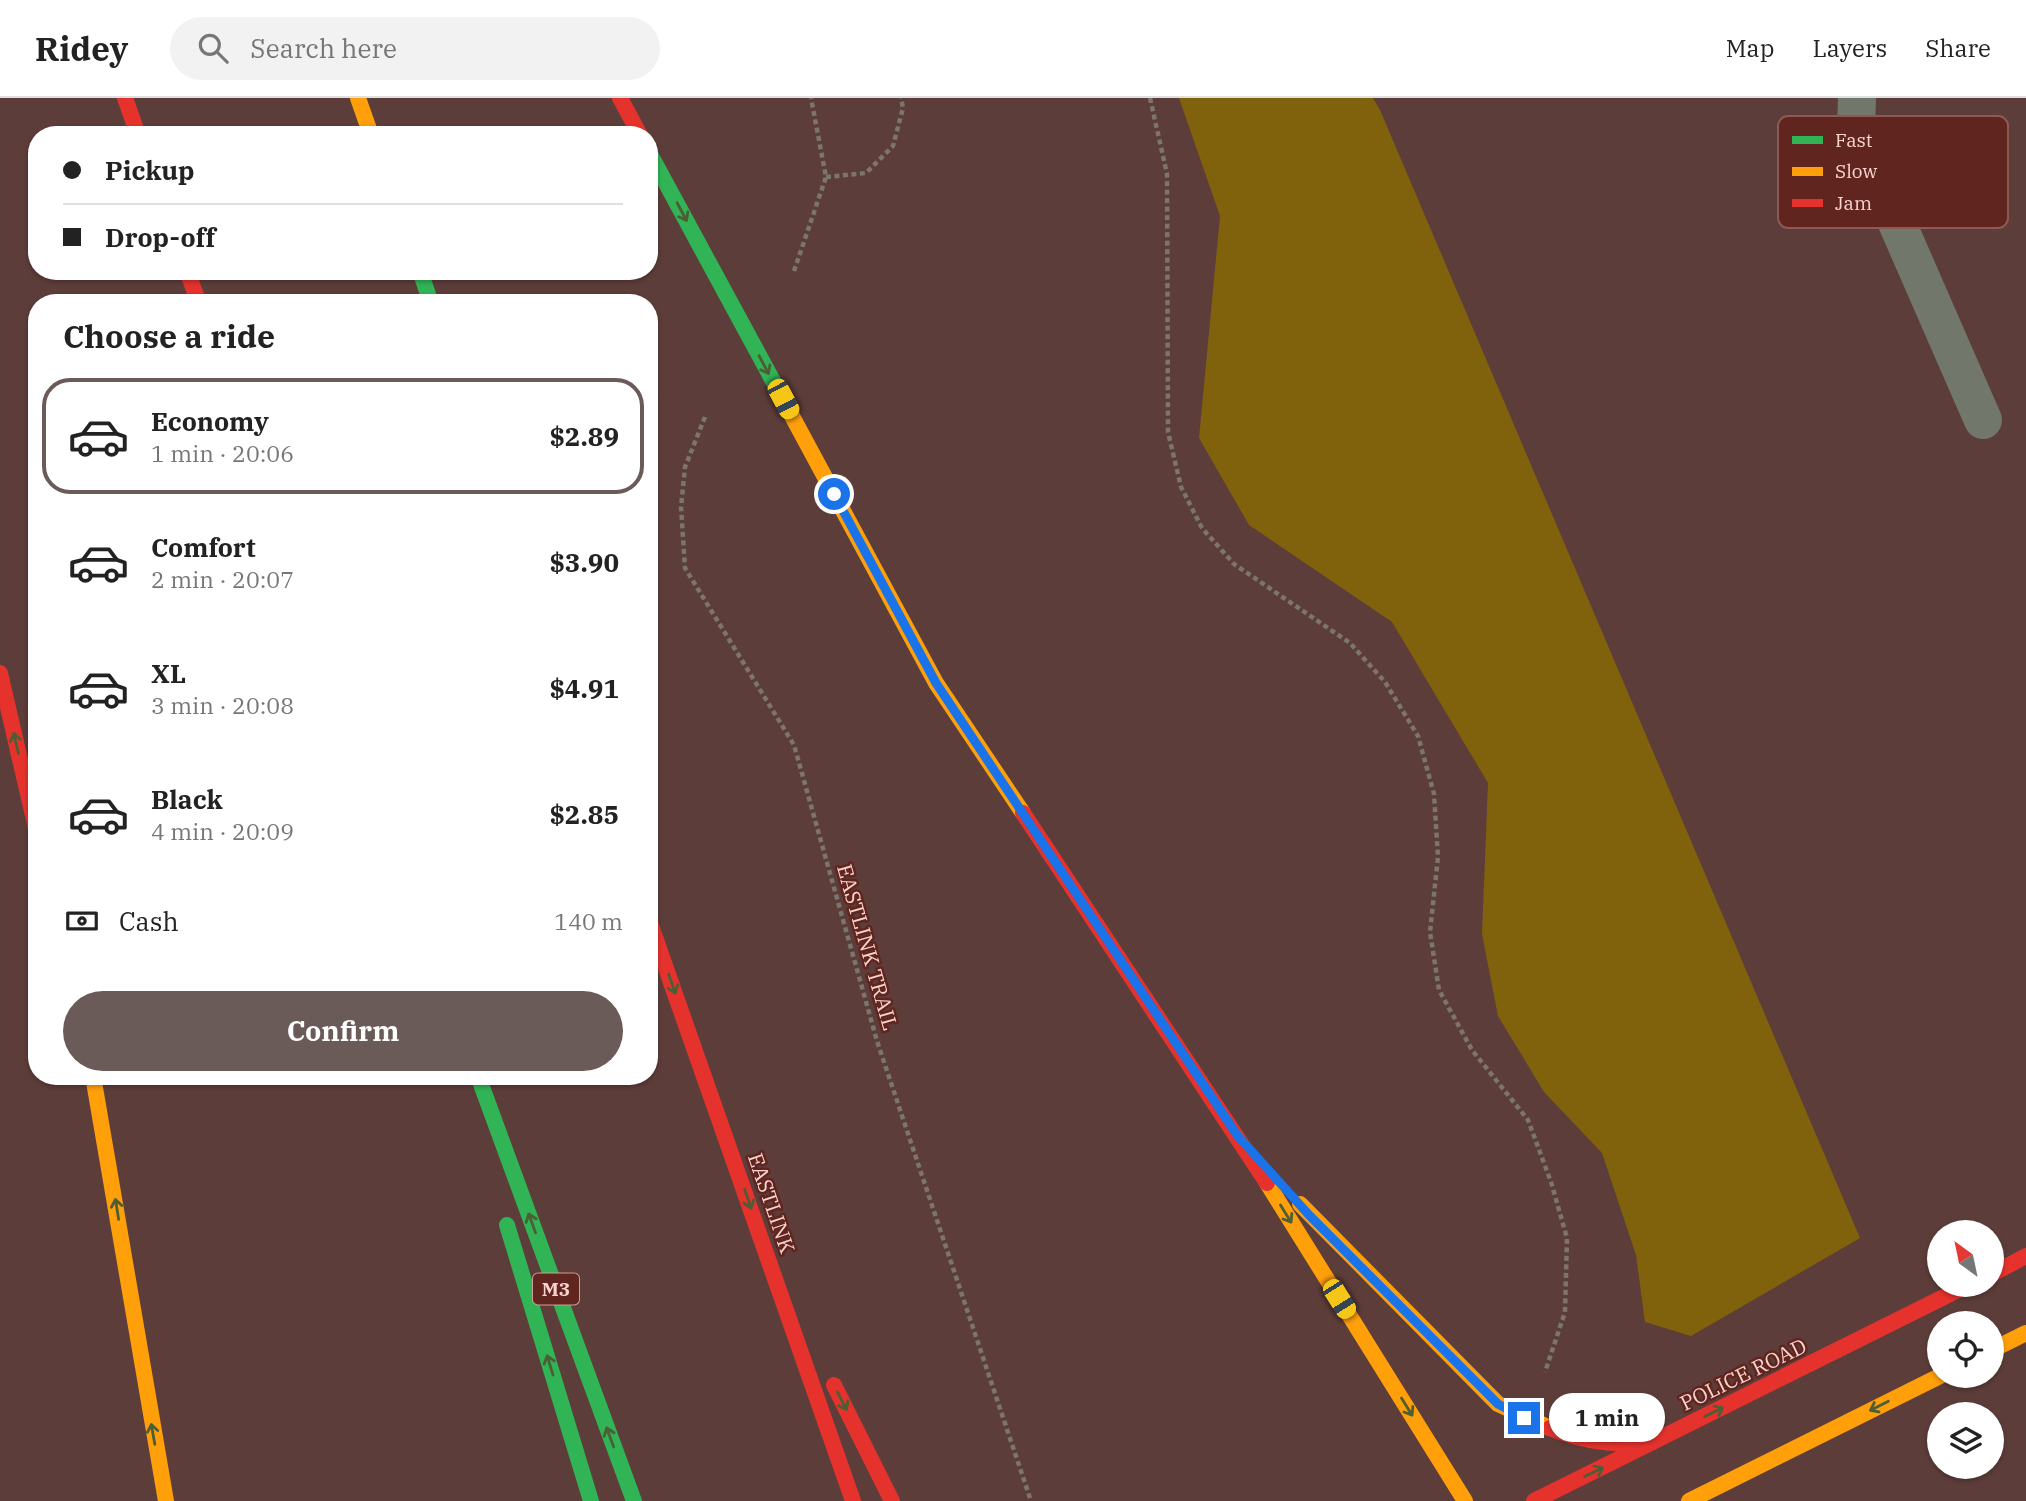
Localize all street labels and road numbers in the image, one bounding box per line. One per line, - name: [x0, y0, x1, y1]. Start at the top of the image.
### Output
- street label: EASTLINK TRAIL: [831, 861, 905, 1033]
- street label: EASTLINK: [742, 1149, 802, 1257]
- road number: M3: [533, 1274, 579, 1304]
- street label: POLICE ROAD: [1675, 1331, 1811, 1417]

